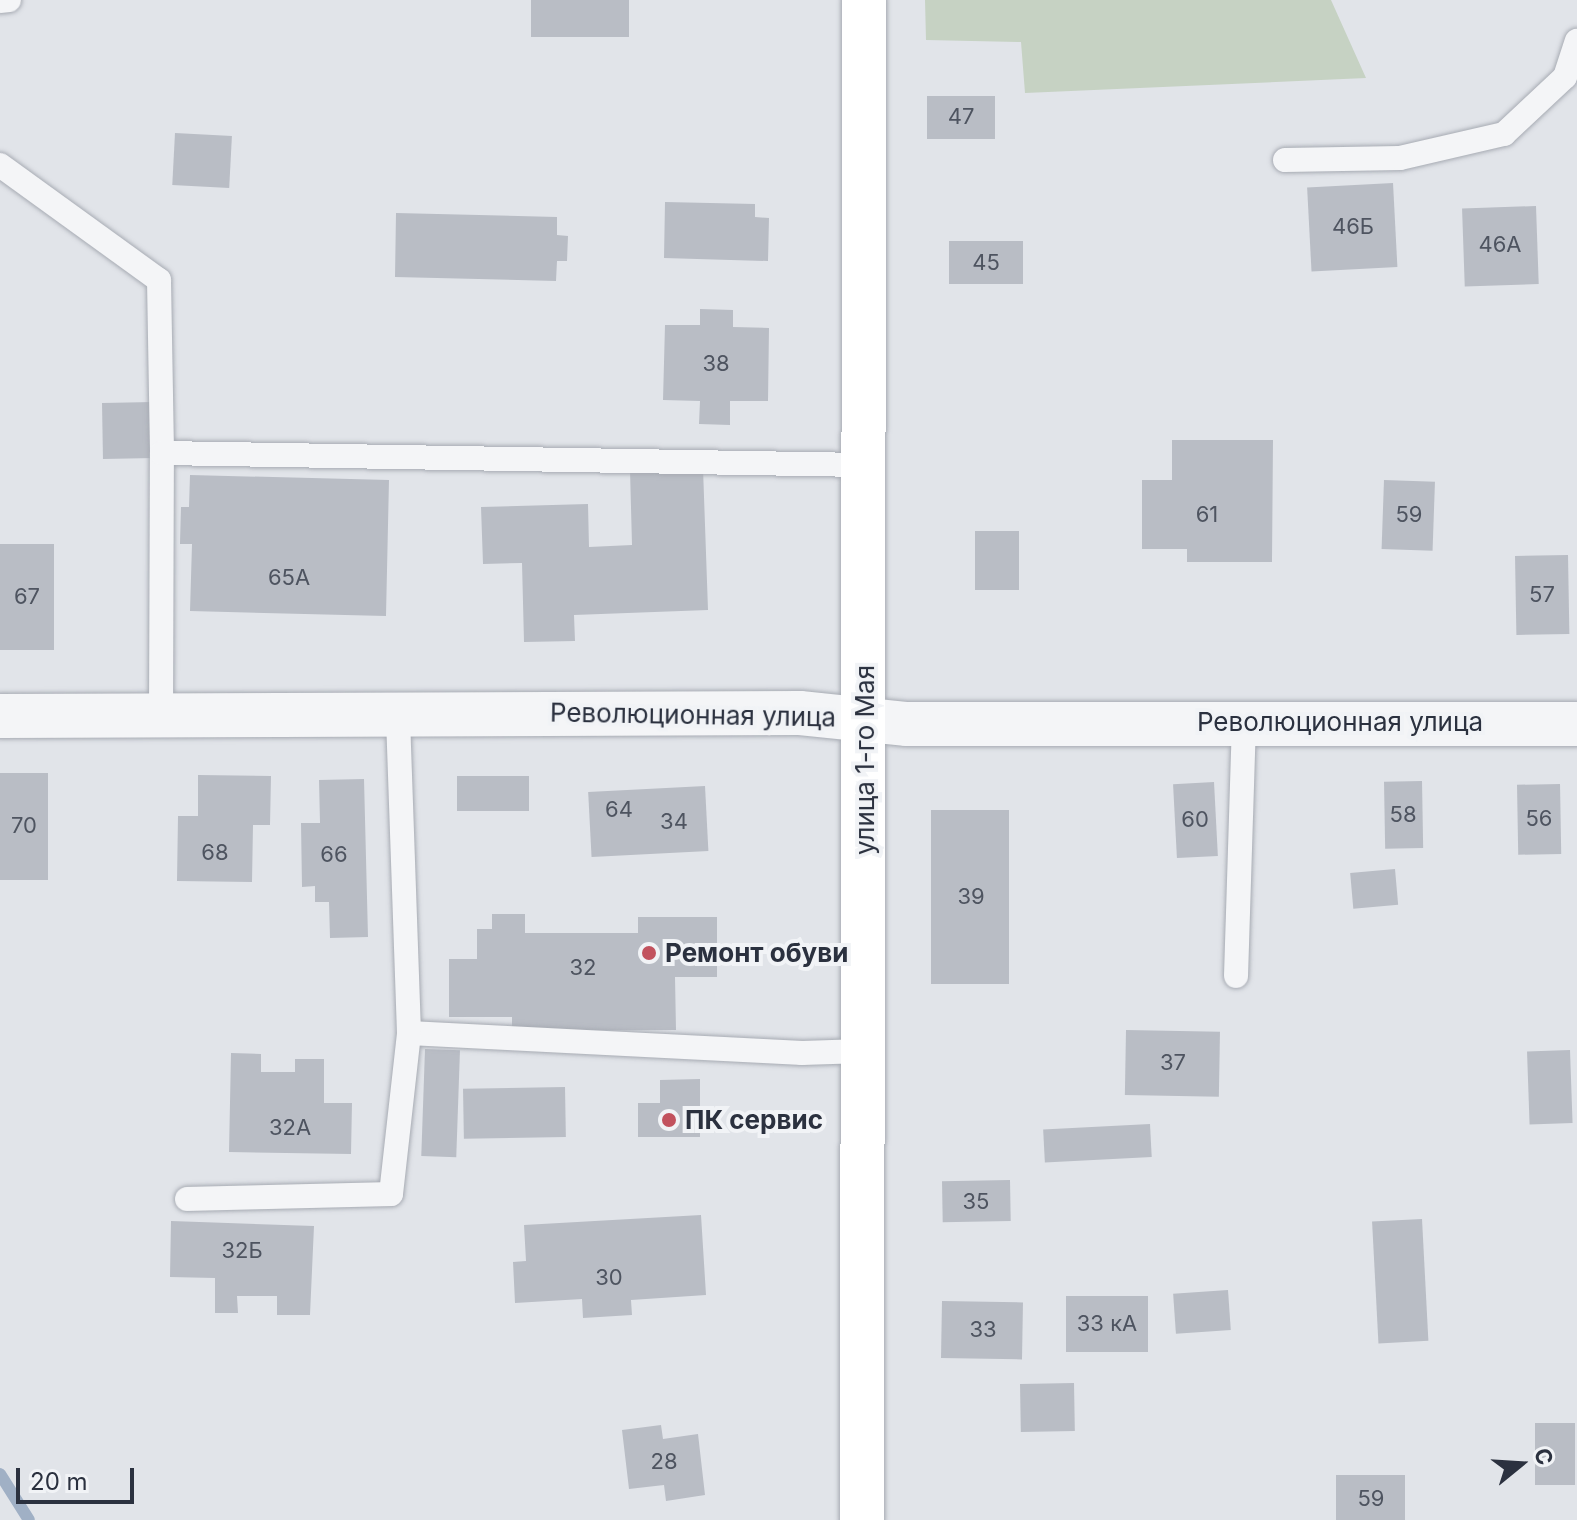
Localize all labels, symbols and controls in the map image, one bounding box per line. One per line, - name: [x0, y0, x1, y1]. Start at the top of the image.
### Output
- house number: 47: [948, 104, 974, 130]
- house number: 46Б: [1332, 214, 1374, 240]
- house number: 46А: [1478, 232, 1522, 258]
- house number: 45: [972, 250, 1000, 276]
- house number: 38: [702, 351, 730, 377]
- house number: 61: [1196, 502, 1218, 528]
- house number: 59: [1395, 502, 1423, 528]
- house number: 65А: [268, 565, 310, 591]
- house number: 57: [1529, 582, 1555, 608]
- house number: 67: [14, 584, 40, 610]
- street label: улица 1-го Мая: [849, 665, 881, 855]
- street label: Революционная улица: [550, 697, 836, 733]
- street label: Революционная улица: [1197, 706, 1483, 738]
- house number: 64: [605, 797, 633, 823]
- house number: 58: [1390, 802, 1416, 828]
- house number: 56: [1525, 806, 1553, 832]
- house number: 60: [1181, 807, 1209, 833]
- house number: 34: [660, 809, 688, 835]
- house number: 70: [11, 813, 37, 839]
- house number: 68: [201, 840, 229, 866]
- house number: 66: [320, 842, 348, 868]
- house number: 39: [957, 884, 985, 910]
- place label: Ремонт обуви: [665, 937, 848, 969]
- marker: Ремонт обуви: [640, 944, 658, 962]
- house number: 32: [569, 955, 597, 981]
- house number: 37: [1160, 1050, 1186, 1076]
- place label: ПК сервис: [685, 1104, 823, 1136]
- marker: ПК сервис: [660, 1111, 678, 1129]
- house number: 32А: [269, 1115, 311, 1141]
- house number: 35: [963, 1189, 989, 1215]
- house number: 32Б: [221, 1238, 263, 1264]
- house number: 30: [595, 1265, 623, 1291]
- house number: 33 кА: [1077, 1311, 1137, 1337]
- house number: 33: [969, 1317, 997, 1343]
- north arrow: [1481, 1424, 1561, 1504]
- text: С: [1529, 1445, 1559, 1468]
- house number: 28: [650, 1449, 678, 1475]
- scale bar: [20, 1452, 138, 1502]
- text: 20 m: [30, 1467, 88, 1496]
- house number: 59: [1357, 1486, 1385, 1512]

